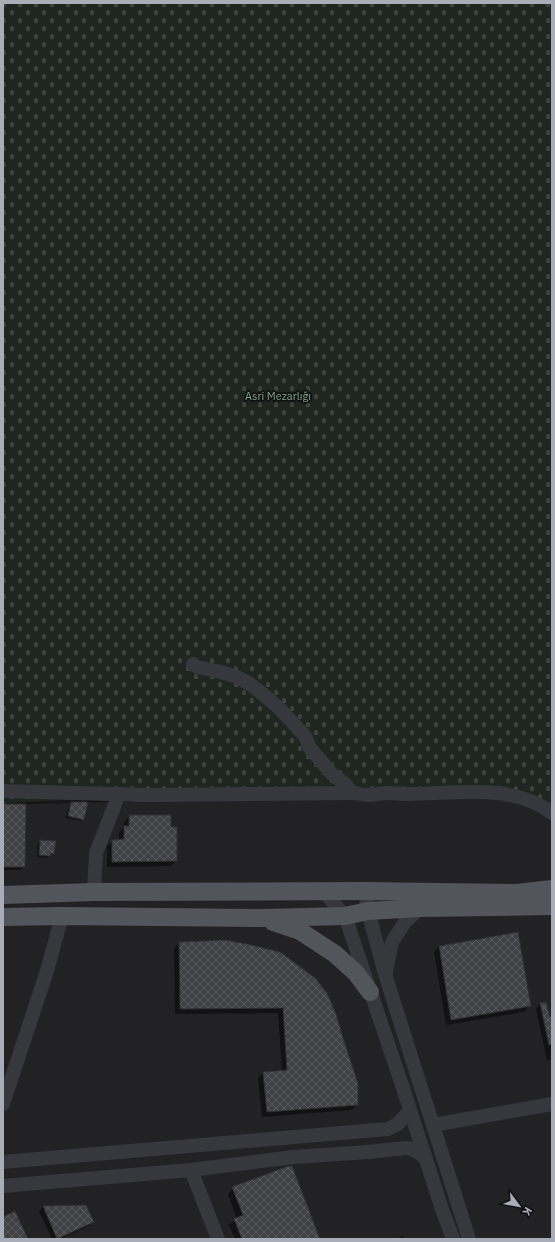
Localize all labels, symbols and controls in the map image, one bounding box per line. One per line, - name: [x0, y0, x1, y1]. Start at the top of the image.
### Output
- park label: Asri Mezarlığı: [245, 389, 311, 403]
- north arrow: [499, 1186, 539, 1226]
- text: K: [519, 1204, 535, 1219]

